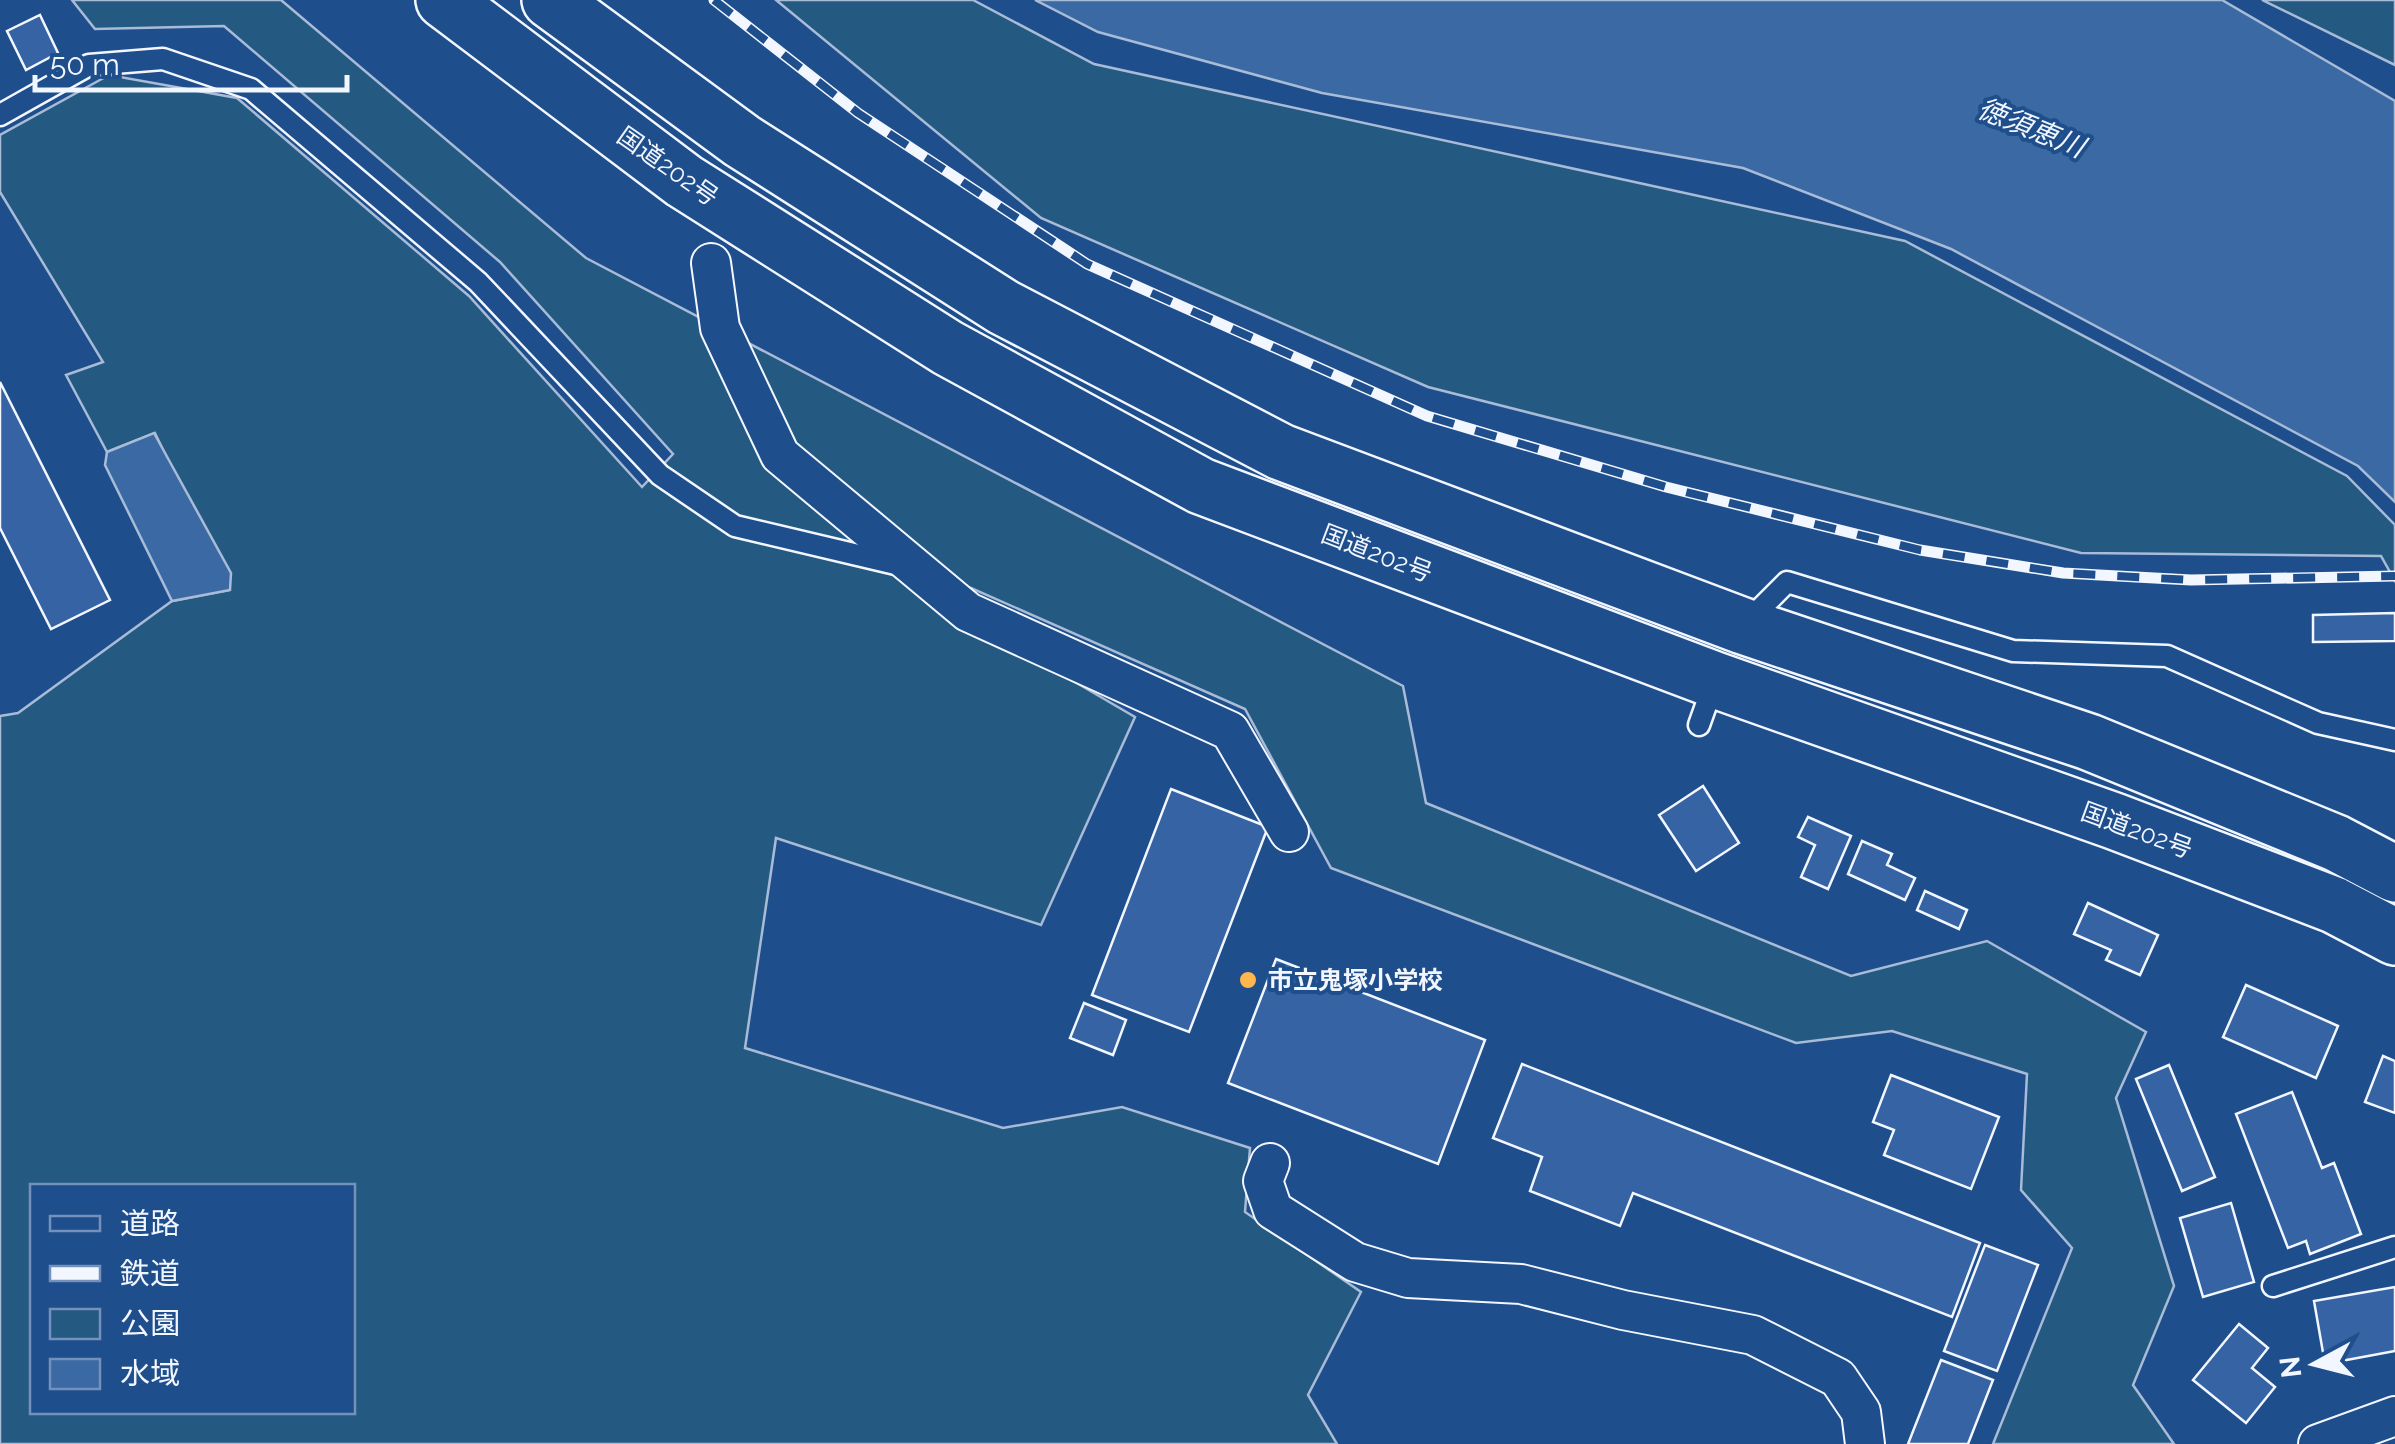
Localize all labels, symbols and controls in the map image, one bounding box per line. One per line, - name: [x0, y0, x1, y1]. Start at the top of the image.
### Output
- scale bar: [35, 30, 348, 92]
- text: 50 m: [50, 47, 120, 82]
- water label: 徳須恵川: [1973, 92, 2092, 165]
- street label: 国道202号: [612, 120, 724, 212]
- street label: 国道202号: [1317, 518, 1437, 588]
- street label: 国道202号: [2077, 796, 2197, 864]
- place label: 市立鬼塚小学校: [1268, 965, 1443, 995]
- marker: 市立鬼塚小学校: [1237, 969, 1259, 991]
- legend: [30, 1184, 355, 1414]
- text: 道路: [120, 1206, 180, 1241]
- text: 鉄道: [120, 1256, 180, 1291]
- text: 公園: [120, 1306, 180, 1341]
- north arrow: [2265, 1314, 2365, 1414]
- text: N: [2273, 1354, 2308, 1380]
- text: 水域: [120, 1356, 180, 1391]

